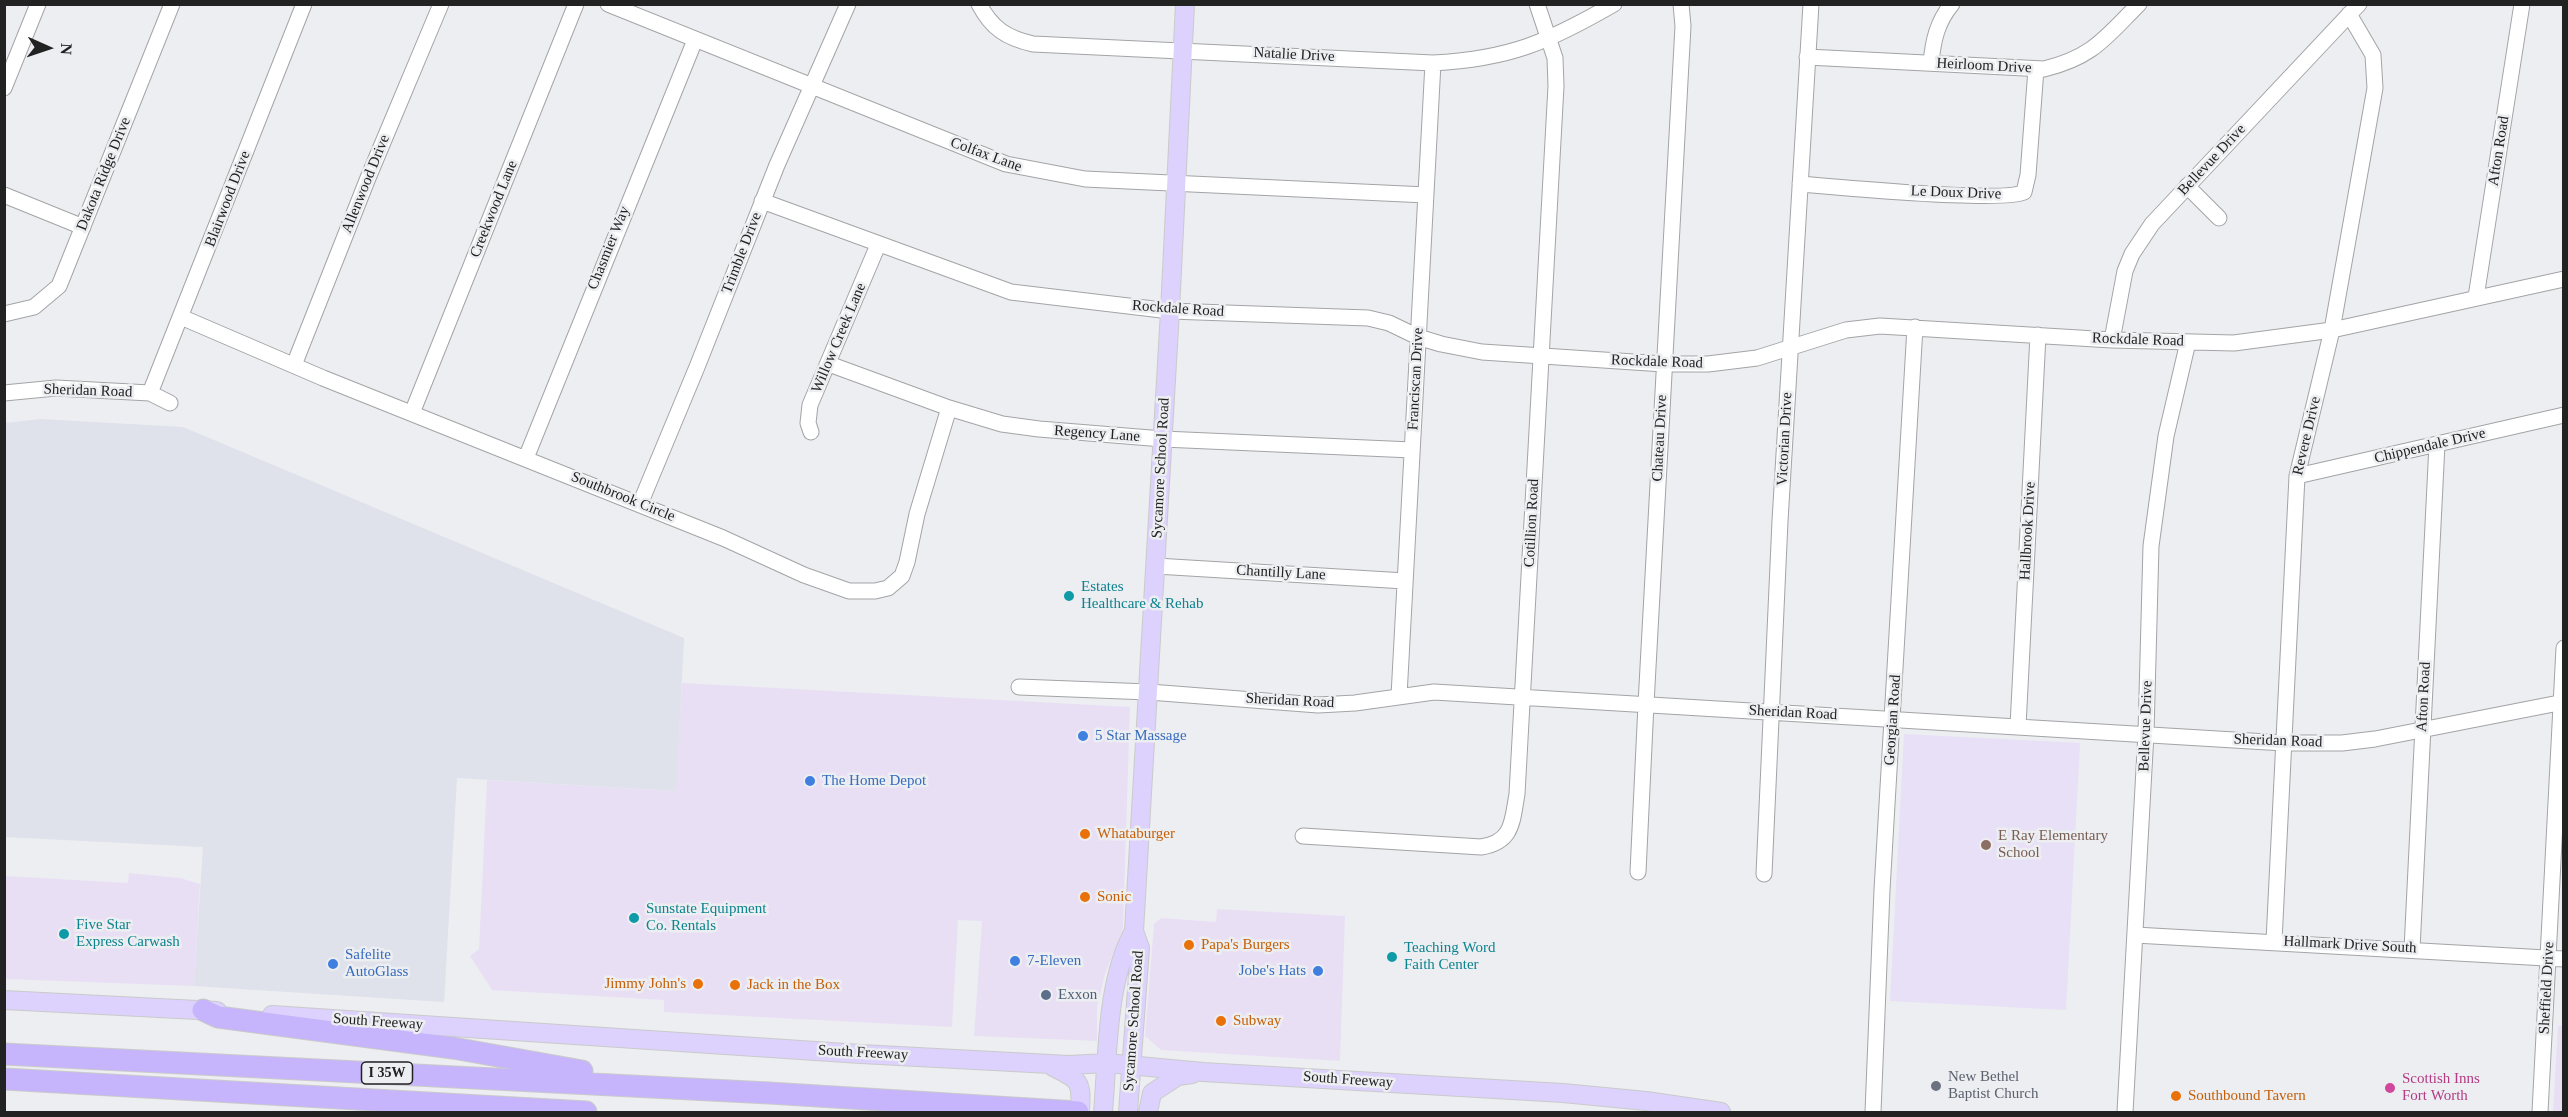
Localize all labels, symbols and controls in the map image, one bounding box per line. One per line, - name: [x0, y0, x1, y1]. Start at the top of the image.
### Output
- north arrow: [18, 18, 78, 78]
- text: N: [58, 43, 75, 55]
- street label: Natalie Drive: [1253, 44, 1335, 66]
- street label: Heirloom Drive: [1936, 55, 2032, 77]
- street label: Dakota Ridge Drive: [73, 115, 135, 233]
- street label: Afton Road: [2485, 115, 2513, 187]
- street label: Bellevue Drive: [2174, 121, 2250, 199]
- street label: Allenwood Drive: [338, 132, 394, 236]
- street label: Colfax Lane: [948, 134, 1024, 176]
- street label: Blairwood Drive: [201, 149, 255, 249]
- street label: Creekwood Lane: [466, 158, 522, 260]
- street label: Le Doux Drive: [1910, 182, 2002, 204]
- street label: Chasmier Way: [584, 204, 634, 292]
- street label: Trimble Drive: [718, 210, 766, 296]
- street label: Willow Creek Lane: [808, 280, 870, 396]
- street label: Rockdale Road: [1131, 297, 1225, 321]
- street label: Franciscan Drive: [1404, 327, 1428, 431]
- street label: Rockdale Road: [2092, 329, 2184, 351]
- street label: Rockdale Road: [1611, 351, 1703, 373]
- street label: Sheridan Road: [43, 380, 133, 402]
- street label: Victorian Drive: [1774, 392, 1796, 486]
- street label: Chateau Drive: [1649, 394, 1671, 482]
- street label: Revere Drive: [2289, 395, 2325, 477]
- street label: Sycamore School Road: [1148, 397, 1174, 539]
- street label: Regency Lane: [1053, 422, 1141, 446]
- street label: Chippendale Drive: [2373, 424, 2487, 468]
- street label: Southbrook Circle: [568, 468, 678, 526]
- street label: Cotillion Road: [1521, 478, 1543, 568]
- street label: Hallbrook Drive: [2016, 481, 2040, 581]
- street label: Chantilly Lane: [1236, 562, 1326, 584]
- place label: Estates Healthcare & Rehab: [1081, 578, 1203, 613]
- marker: Estates Healthcare & Rehab: [1062, 589, 1076, 603]
- street label: Afton Road: [2413, 661, 2435, 733]
- street label: Georgian Road: [1881, 674, 1905, 766]
- street label: Bellevue Drive: [2135, 680, 2157, 772]
- street label: Sheridan Road: [1245, 690, 1335, 712]
- street label: Sheridan Road: [1748, 702, 1838, 724]
- place label: 5 Star Massage: [1095, 727, 1187, 745]
- marker: 5 Star Massage: [1076, 729, 1090, 743]
- street label: Sheridan Road: [2233, 730, 2323, 752]
- place label: The Home Depot: [822, 772, 926, 790]
- marker: The Home Depot: [803, 774, 817, 788]
- place label: Whataburger: [1097, 825, 1175, 843]
- marker: Whataburger: [1078, 827, 1092, 841]
- place label: E Ray Elementary School: [1998, 827, 2108, 862]
- marker: E Ray Elementary School: [1979, 838, 1993, 852]
- place label: Sonic: [1097, 888, 1131, 906]
- marker: Sonic: [1078, 890, 1092, 904]
- place label: Sunstate Equipment Co. Rentals: [646, 900, 766, 935]
- marker: Sunstate Equipment Co. Rentals: [627, 911, 641, 925]
- place label: Five Star Express Carwash: [76, 916, 180, 951]
- marker: Five Star Express Carwash: [57, 927, 71, 941]
- street label: Hallmark Drive South: [2283, 933, 2417, 957]
- place label: Papa's Burgers: [1201, 936, 1290, 954]
- marker: Papa's Burgers: [1182, 938, 1196, 952]
- place label: Teaching Word Faith Center: [1404, 939, 1495, 974]
- street label: Sheffield Drive: [2536, 941, 2558, 1035]
- place label: Safelite AutoGlass: [345, 946, 408, 981]
- street label: Sycamore School Road: [1120, 950, 1148, 1092]
- marker: Teaching Word Faith Center: [1385, 950, 1399, 964]
- place label: 7-Eleven: [1027, 952, 1081, 970]
- marker: 7-Eleven: [1008, 954, 1022, 968]
- marker: Safelite AutoGlass: [326, 957, 340, 971]
- place label: Jobe's Hats: [1239, 962, 1306, 980]
- marker: Jobe's Hats: [1311, 964, 1325, 978]
- place label: Jimmy John's: [605, 975, 686, 993]
- place label: Jack in the Box: [747, 976, 840, 994]
- marker: Jimmy John's: [691, 977, 705, 991]
- marker: Jack in the Box: [728, 978, 742, 992]
- place label: Exxon: [1058, 986, 1097, 1004]
- marker: Exxon: [1039, 988, 1053, 1002]
- street label: South Freeway: [332, 1010, 424, 1034]
- place label: Subway: [1233, 1012, 1281, 1030]
- marker: Subway: [1214, 1014, 1228, 1028]
- street label: South Freeway: [817, 1042, 909, 1064]
- road number: I 35W: [362, 1062, 412, 1084]
- street label: South Freeway: [1302, 1068, 1394, 1092]
- place label: New Bethel Baptist Church: [1948, 1068, 2038, 1103]
- place label: Scottish Inns Fort Worth: [2402, 1070, 2480, 1105]
- marker: New Bethel Baptist Church: [1929, 1079, 1943, 1093]
- marker: Scottish Inns Fort Worth: [2383, 1081, 2397, 1095]
- place label: Southbound Tavern: [2188, 1087, 2306, 1105]
- marker: Southbound Tavern: [2169, 1089, 2183, 1103]

